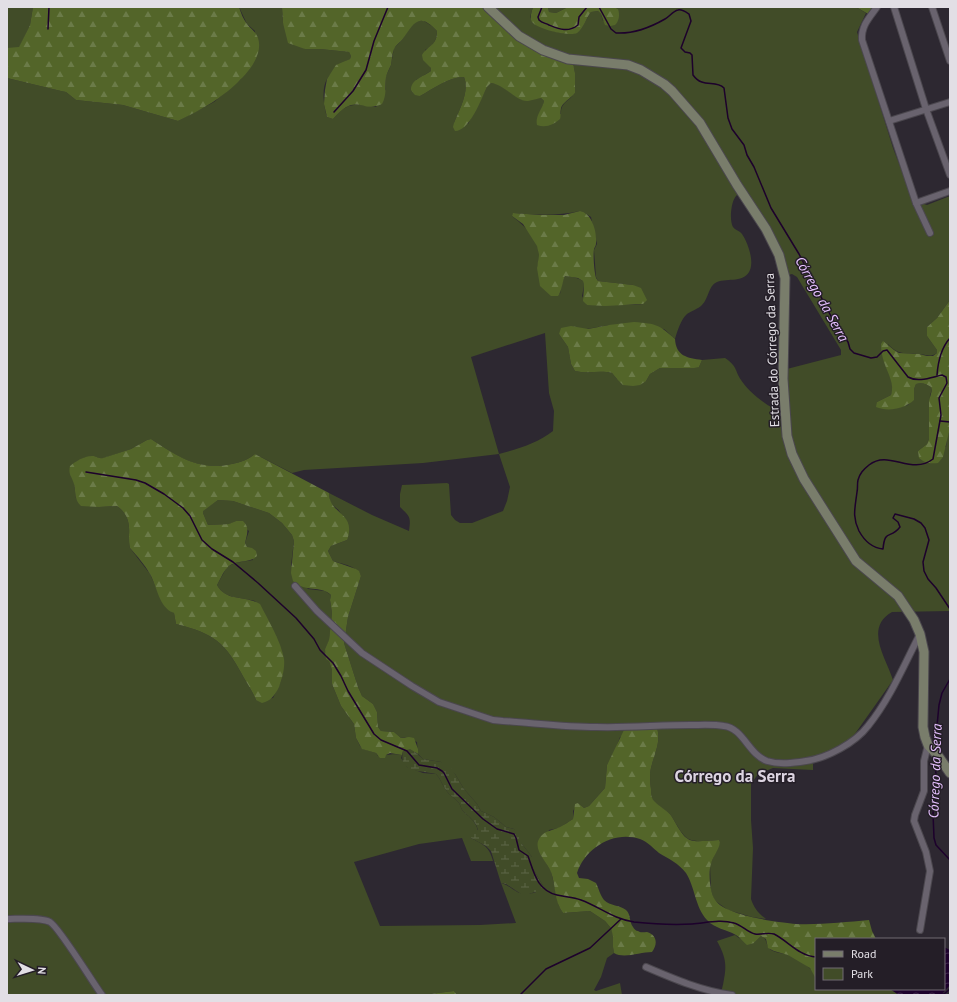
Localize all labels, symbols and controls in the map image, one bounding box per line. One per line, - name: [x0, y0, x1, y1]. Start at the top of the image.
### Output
- water label: Córrego da Serra: [791, 253, 853, 345]
- street label: Estrada do Córrego da Serra: [761, 273, 783, 427]
- water label: Córrego da Serra: [924, 723, 946, 819]
- district label: Córrego da Serra: [675, 765, 795, 787]
- legend: [815, 938, 945, 990]
- text: Road: [851, 946, 876, 961]
- north arrow: [12, 950, 52, 990]
- text: Park: [851, 966, 873, 981]
- text: N: [35, 967, 49, 975]

